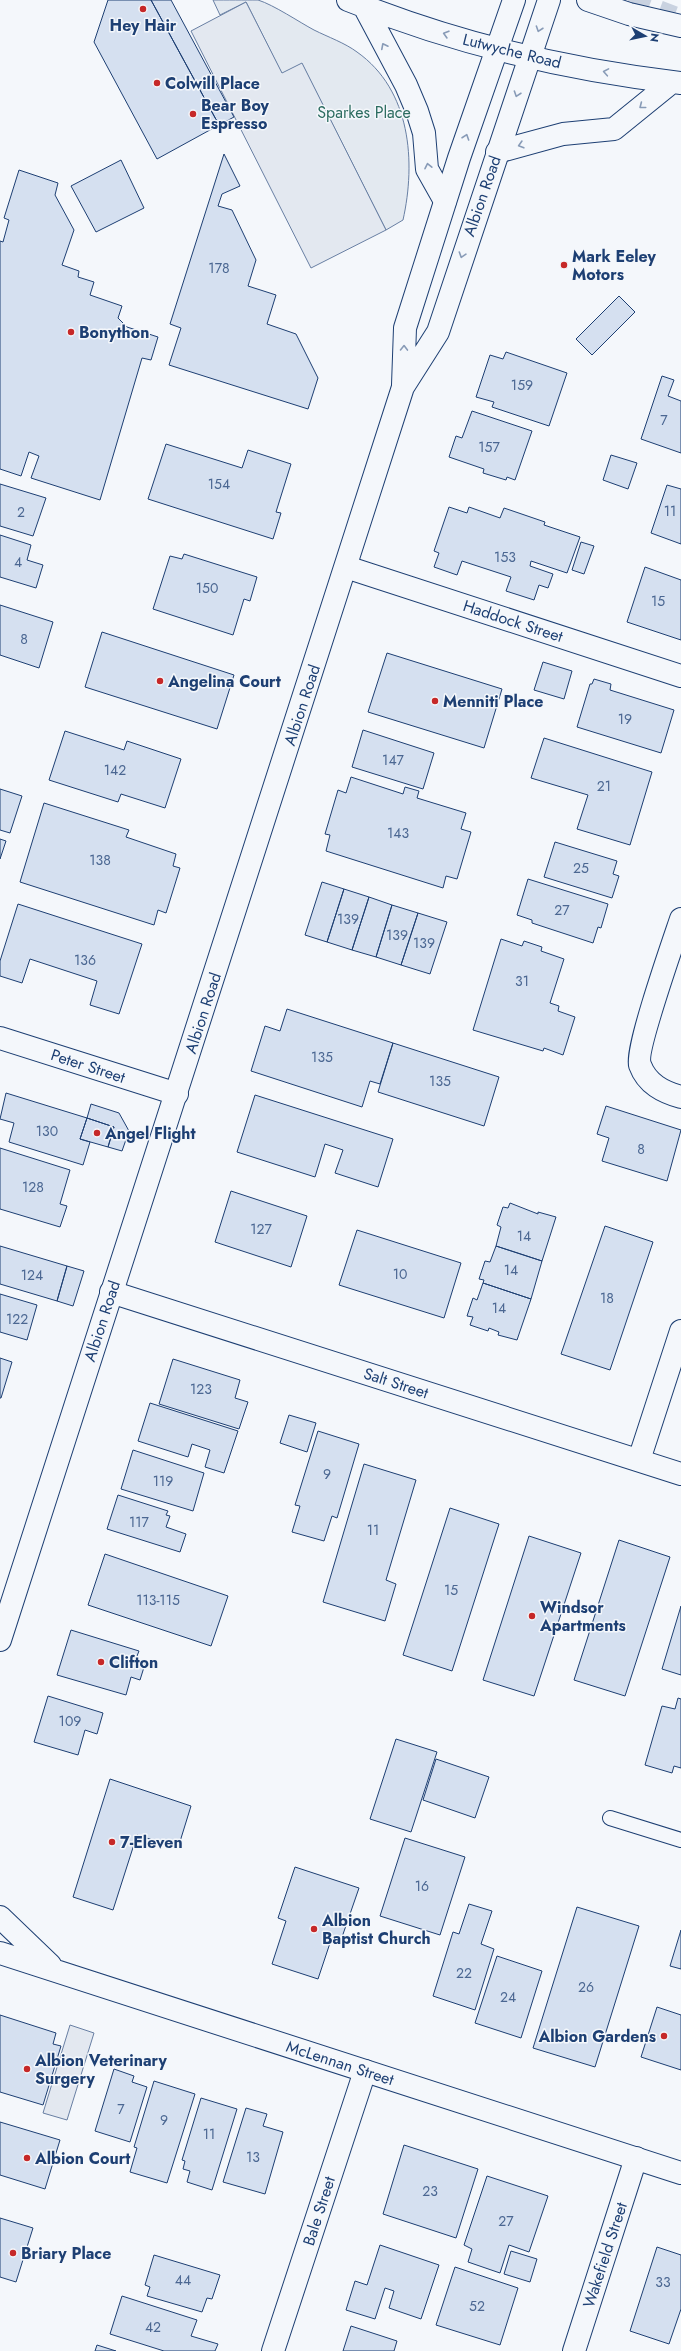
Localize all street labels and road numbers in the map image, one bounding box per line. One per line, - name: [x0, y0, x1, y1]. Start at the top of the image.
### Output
- street label: Lutwyche Road: [460, 28, 564, 74]
- street label: Albion Road: [457, 153, 507, 239]
- street label: Haddock Street: [460, 594, 566, 648]
- street label: Albion Road: [278, 662, 326, 748]
- street label: Albion Road: [179, 970, 227, 1056]
- street label: Peter Street: [48, 1043, 128, 1089]
- street label: Albion Road: [78, 1278, 126, 1364]
- street label: Salt Street: [361, 1362, 432, 1404]
- street label: McLennan Street: [283, 2035, 397, 2091]
- street label: Bale Street: [297, 2173, 341, 2249]
- street label: Wakefield Street: [577, 2199, 633, 2311]

